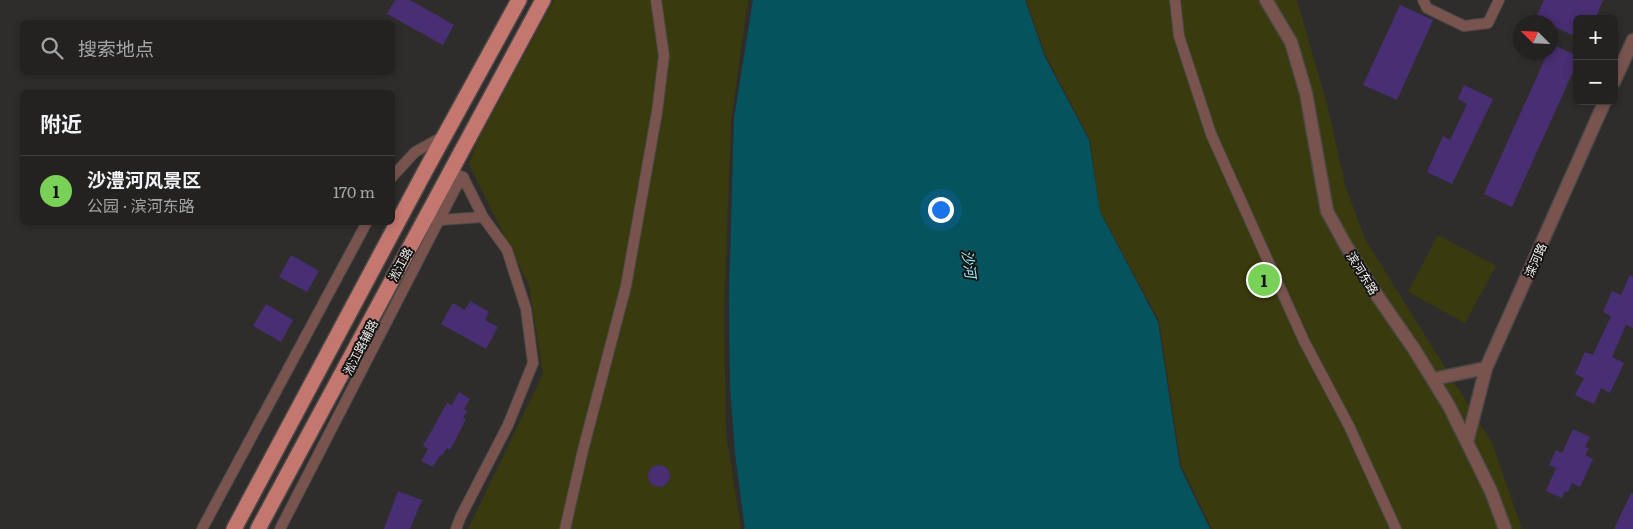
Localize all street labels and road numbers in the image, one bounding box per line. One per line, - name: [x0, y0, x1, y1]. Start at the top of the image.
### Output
- street label: 滦河路: [1519, 240, 1551, 280]
- street label: 淞江路: [384, 244, 416, 284]
- street label: 滨河东路: [1343, 248, 1383, 298]
- street label: 淞江路辅路: [338, 316, 382, 378]

